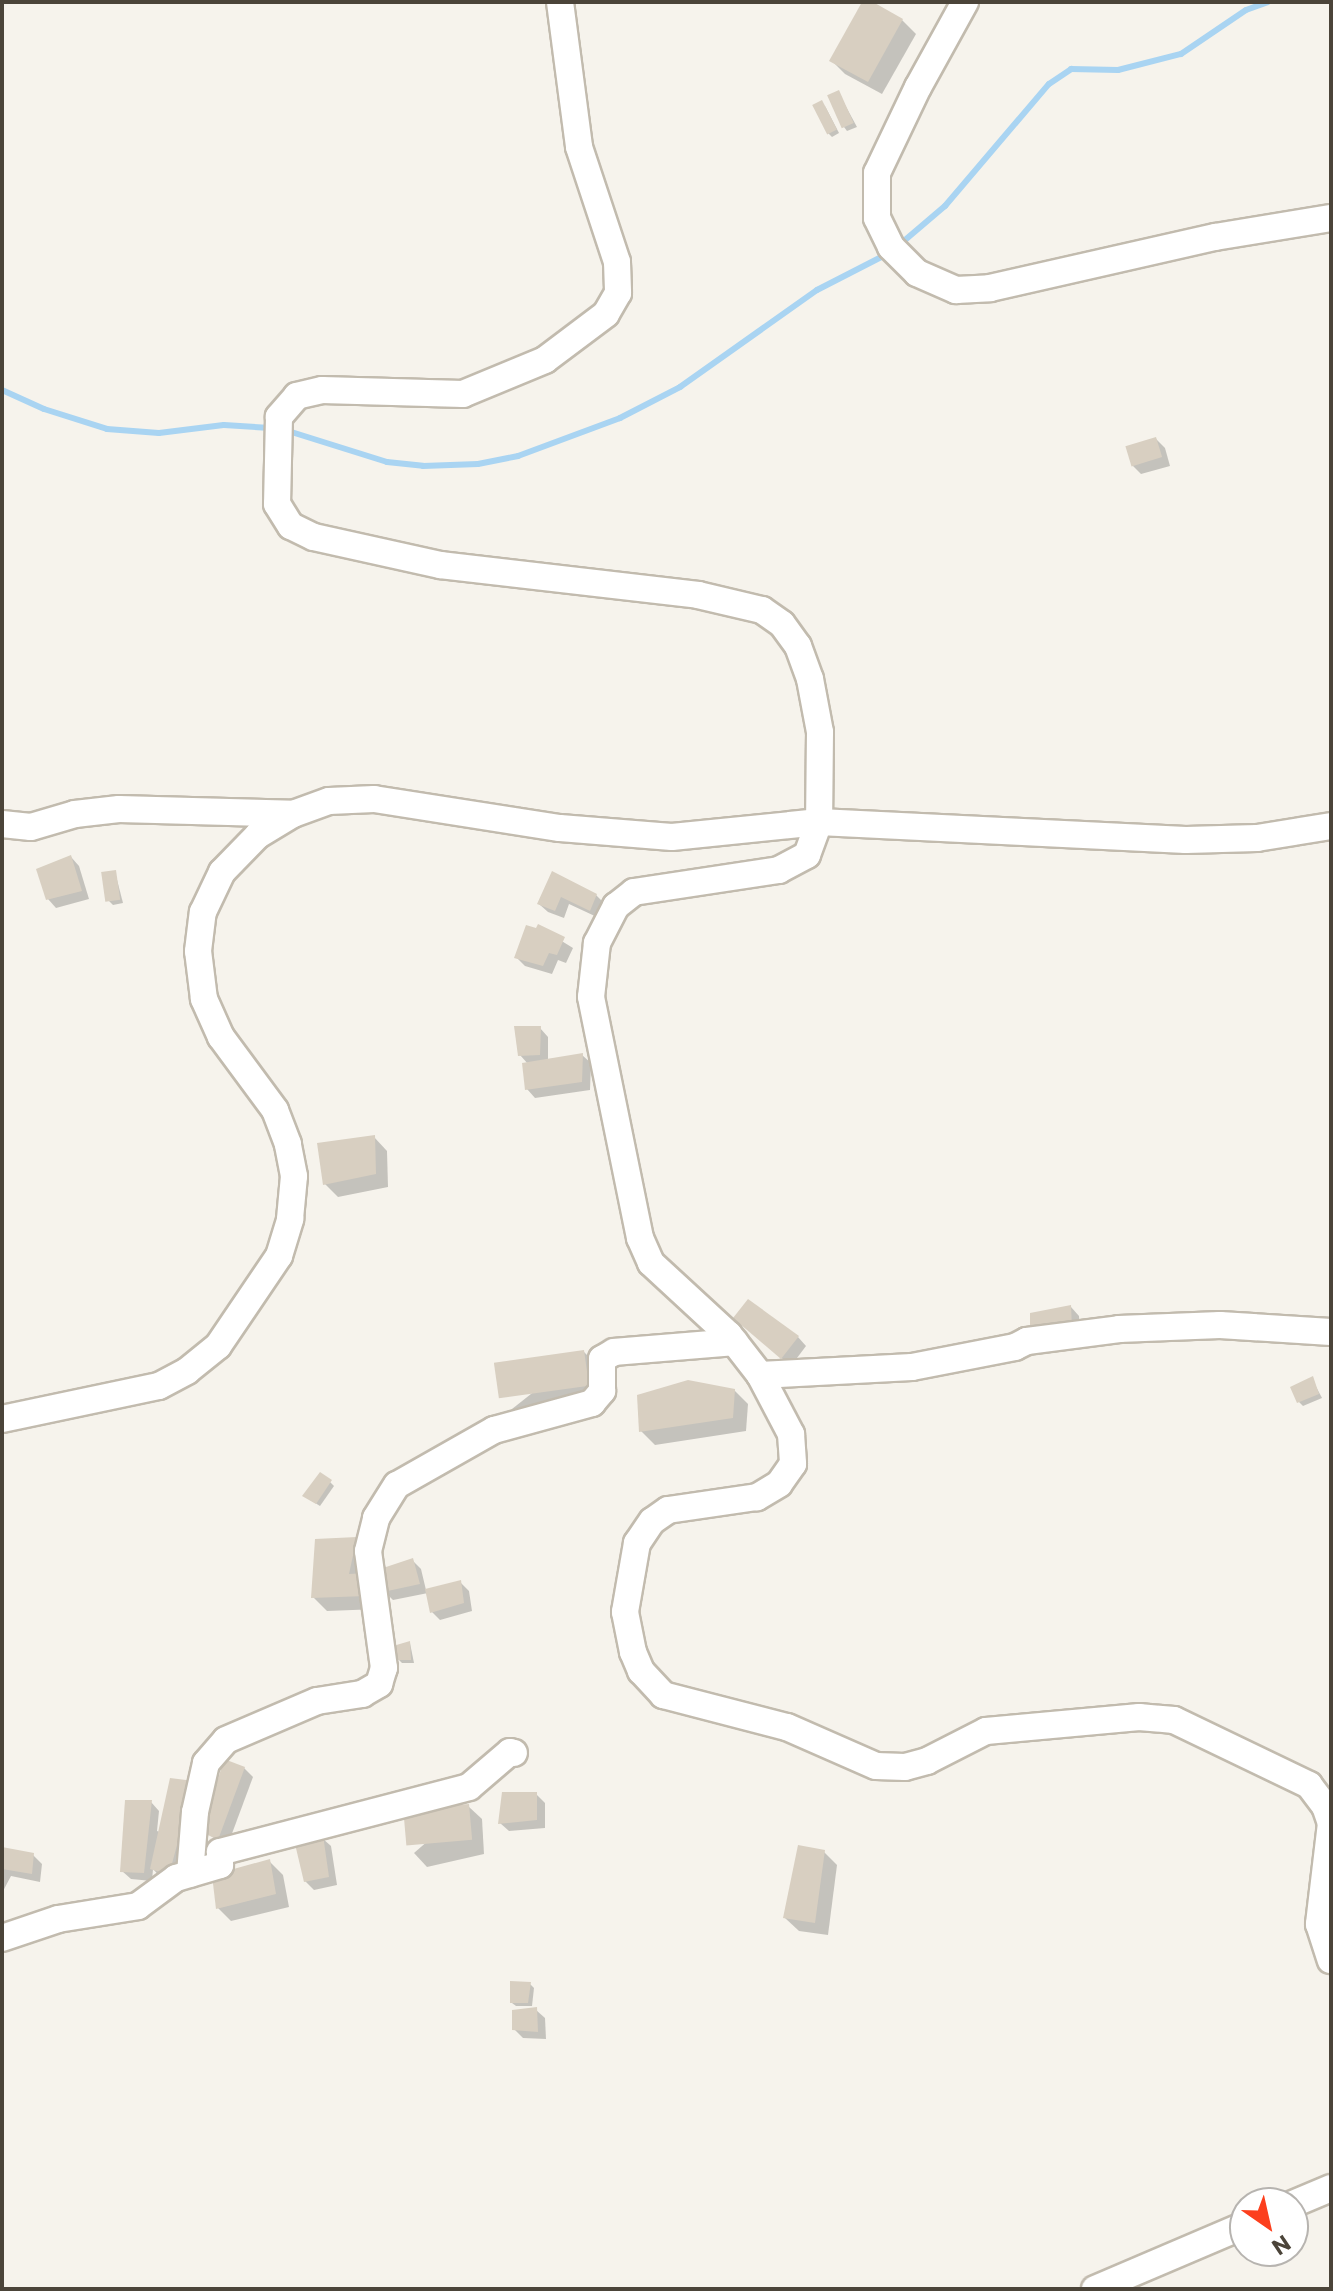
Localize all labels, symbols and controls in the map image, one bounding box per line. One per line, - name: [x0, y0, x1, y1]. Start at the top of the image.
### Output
- north arrow: [1229, 2187, 1309, 2267]
- text: N: [1267, 2230, 1296, 2261]

